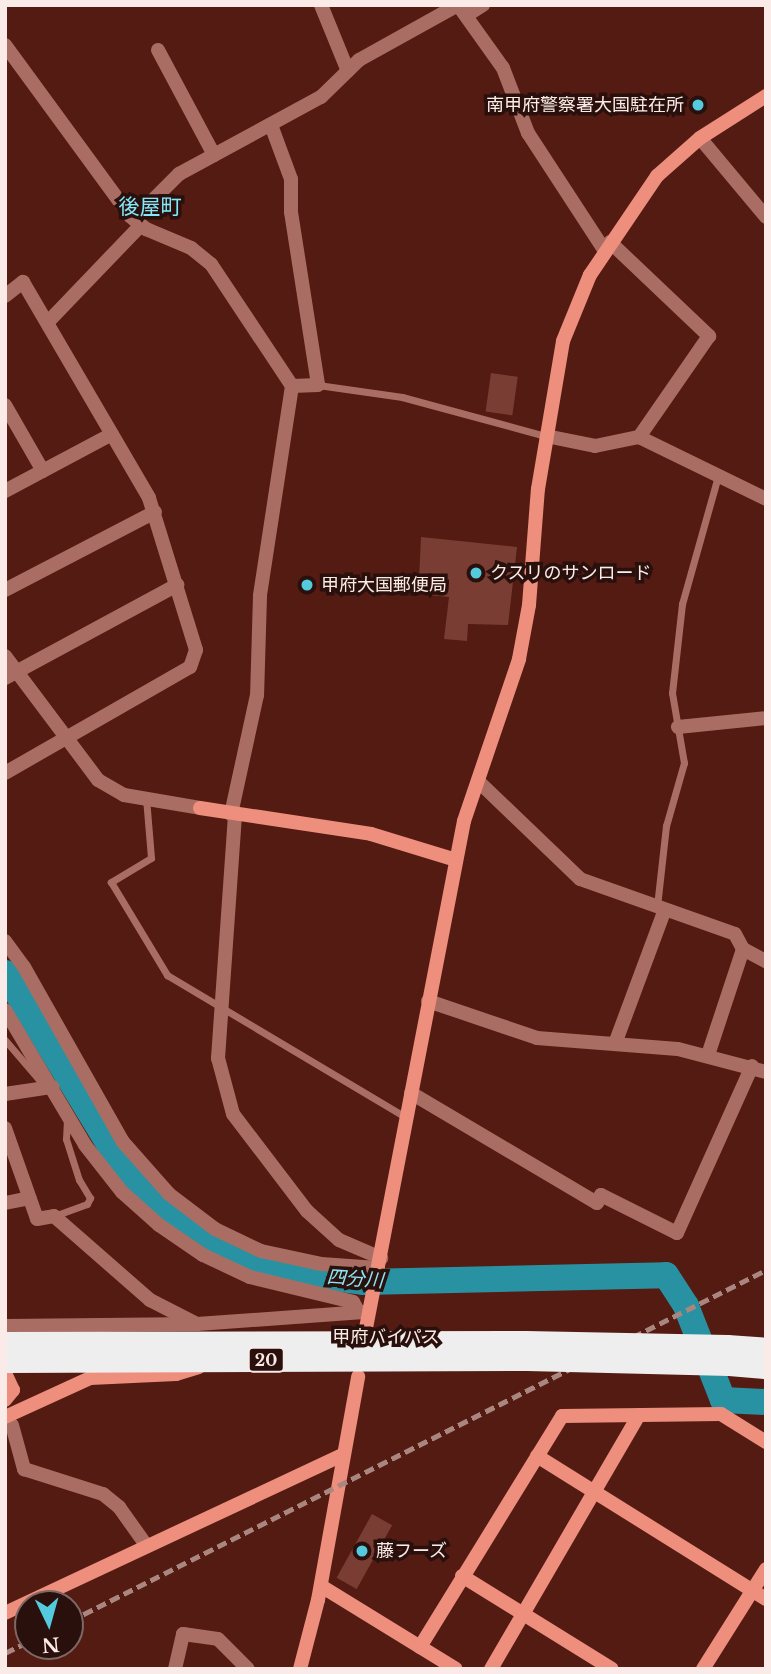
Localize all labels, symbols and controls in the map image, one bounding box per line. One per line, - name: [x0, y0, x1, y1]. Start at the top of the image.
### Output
- place label: 南甲府警察署大国駐在所: [486, 94, 684, 116]
- marker: 南甲府警察署大国駐在所: [690, 97, 706, 113]
- district label: 後屋町: [119, 194, 181, 220]
- place label: クスリのサンロード: [490, 562, 652, 584]
- marker: クスリのサンロード: [468, 565, 484, 581]
- place label: 甲府大国郵便局: [321, 574, 447, 596]
- marker: 甲府大国郵便局: [299, 577, 315, 593]
- water label: 四分川: [326, 1266, 384, 1292]
- street label: 甲府バイパス: [332, 1326, 440, 1348]
- road number: 20: [247, 1348, 285, 1372]
- place label: 藤フーズ: [376, 1540, 448, 1562]
- marker: 藤フーズ: [354, 1543, 370, 1559]
- north arrow: [14, 1590, 84, 1660]
- text: N: [41, 1632, 61, 1657]

